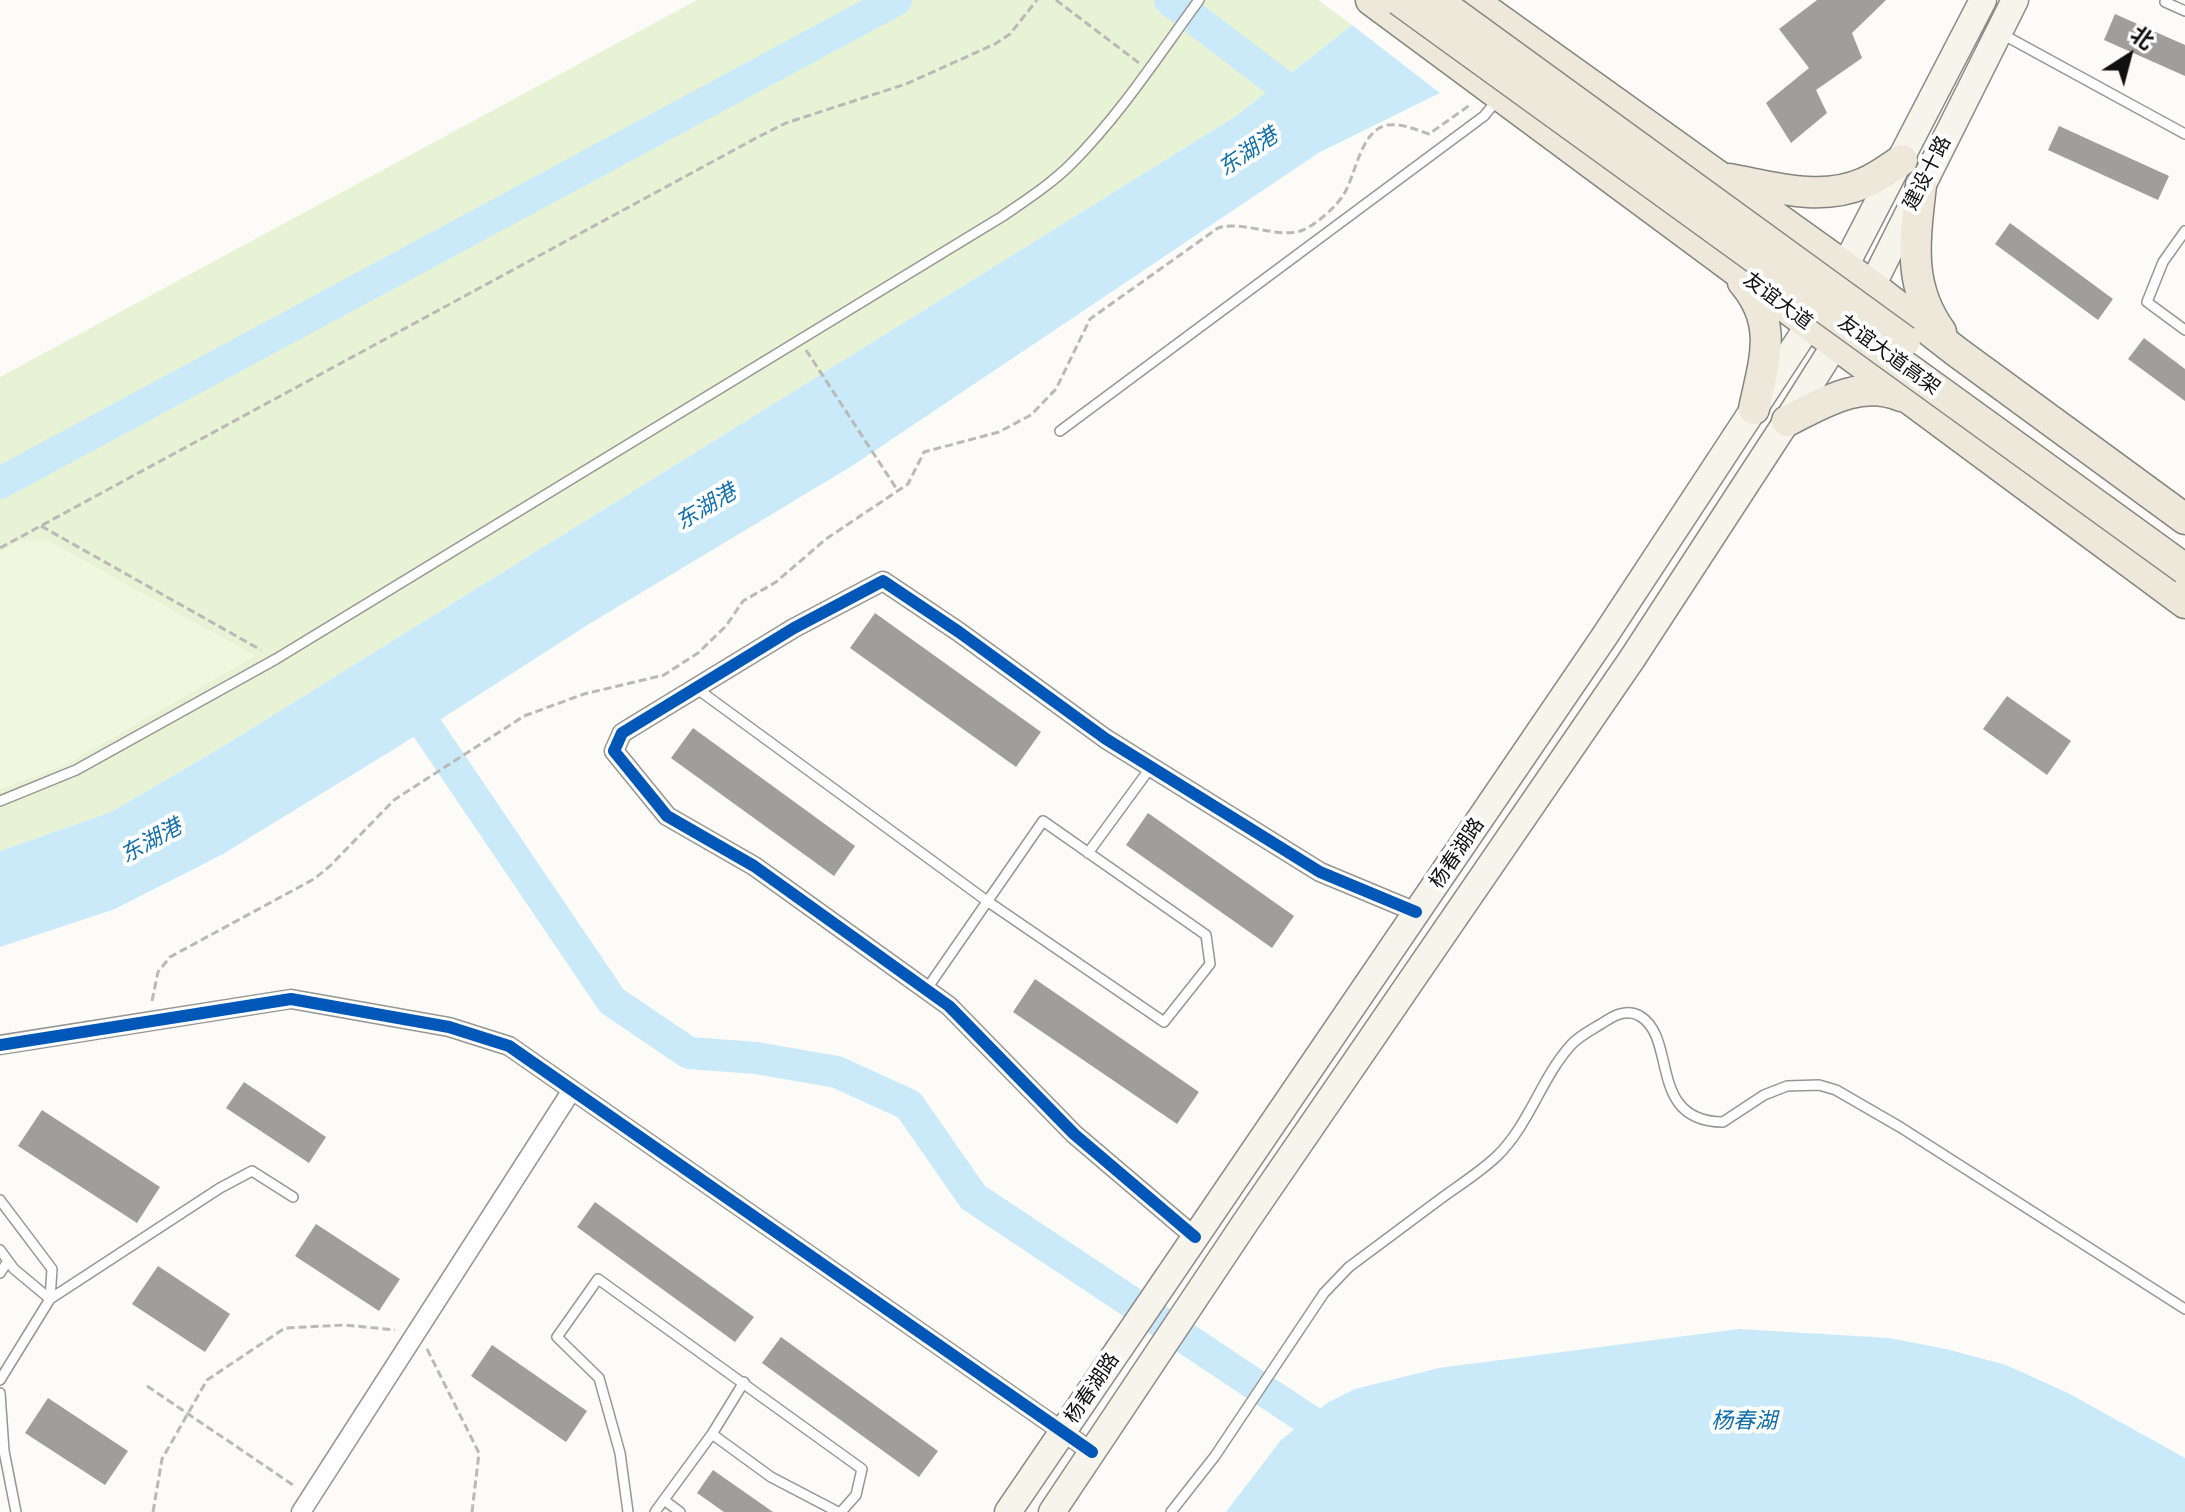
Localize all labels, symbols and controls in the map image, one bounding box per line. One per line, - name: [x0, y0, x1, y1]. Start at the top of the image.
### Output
- north arrow: [2089, 16, 2169, 96]
- text: 北: [2125, 18, 2161, 55]
- water label: 东湖港: [1213, 123, 1283, 181]
- street label: 建设十路: [1898, 132, 1956, 214]
- street label: 友谊大道: [1739, 267, 1817, 335]
- street label: 友谊大道高架: [1833, 310, 1945, 400]
- water label: 东湖港: [671, 479, 741, 535]
- water label: 东湖港: [116, 813, 186, 869]
- street label: 杨春湖路: [1425, 813, 1489, 893]
- street label: 杨春湖路: [1060, 1348, 1124, 1428]
- water label: 杨春湖: [1711, 1408, 1777, 1434]

